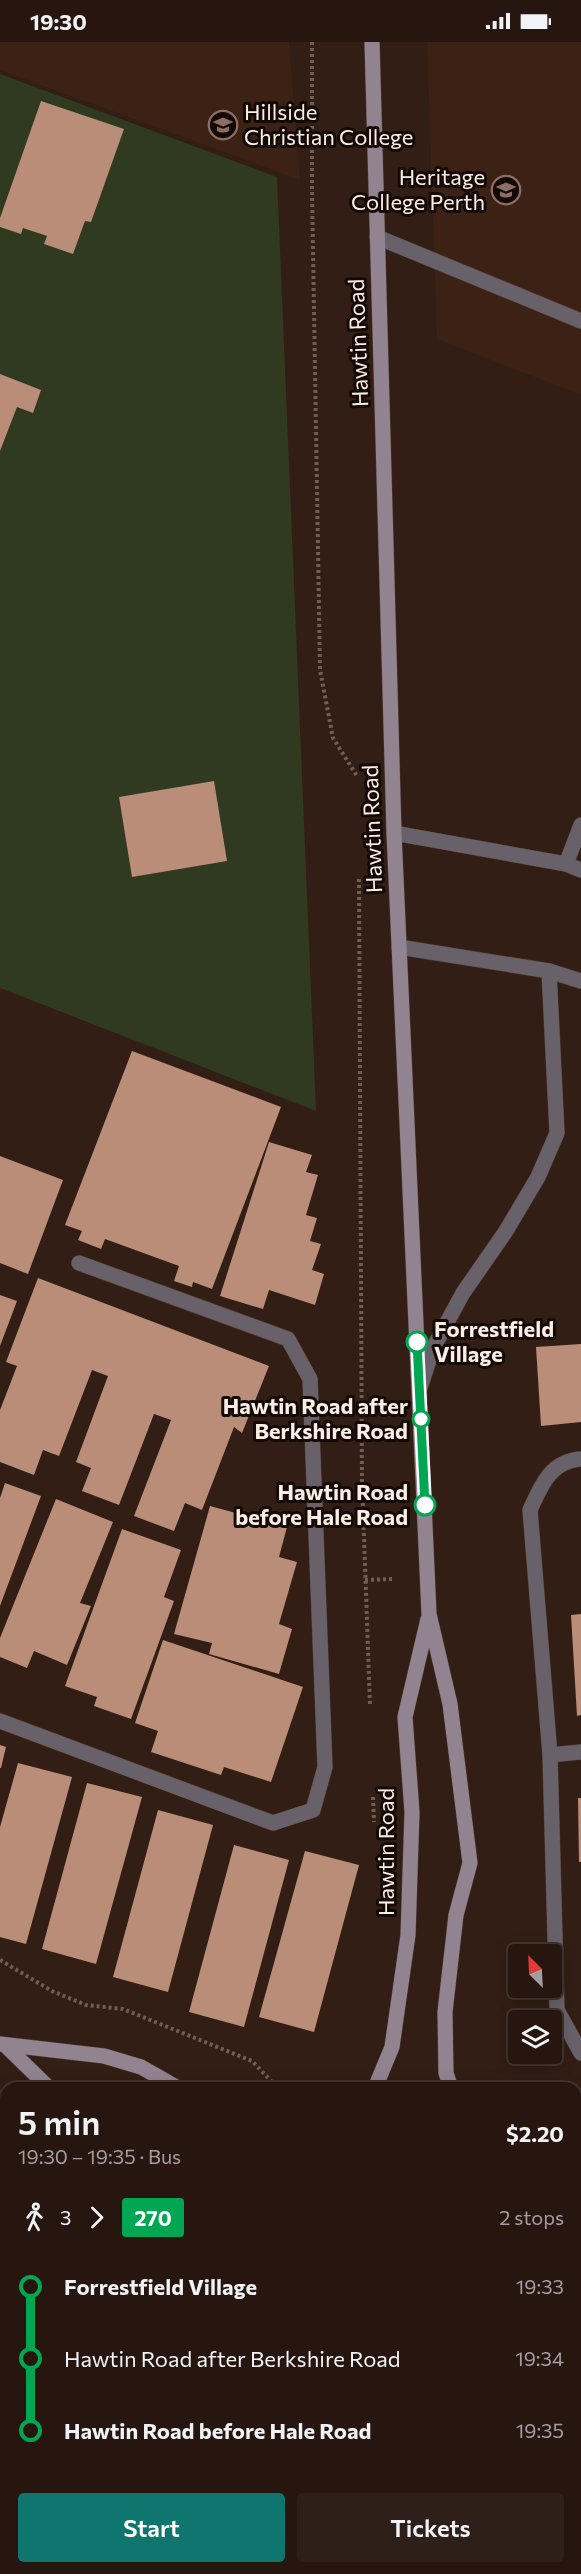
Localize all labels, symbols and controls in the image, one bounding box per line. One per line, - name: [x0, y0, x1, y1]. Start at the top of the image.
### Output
- text: 19:30: [30, 8, 87, 35]
- place label: Hillside Christian College: [244, 98, 413, 150]
- school or university icon: Hillside Christian College: [207, 109, 239, 141]
- place label: Heritage College Perth: [351, 163, 485, 215]
- school or university icon: Heritage College Perth: [490, 174, 522, 206]
- street label: Hawtin Road: [342, 278, 373, 408]
- street label: Hawtin Road: [356, 764, 387, 894]
- place label: Forrestfield Village: [434, 1315, 554, 1367]
- marker: Forrestfield Village: [406, 1331, 428, 1353]
- place label: Hawtin Road after Berkshire Road: [223, 1392, 408, 1444]
- marker: Hawtin Road after Berkshire Road: [412, 1410, 430, 1428]
- place label: Hawtin Road before Hale Road: [235, 1478, 408, 1530]
- marker: Hawtin Road before Hale Road: [414, 1494, 436, 1516]
- street label: Hawtin Road: [372, 1788, 399, 1916]
- north arrow: [508, 1944, 562, 1998]
- map controls: [508, 1944, 562, 2064]
- button: layers: [508, 2010, 562, 2064]
- text: 5 min: [18, 2101, 100, 2142]
- text: $2.20: [506, 2120, 564, 2147]
- text: 19:30 – 19:35 · Bus: [18, 2144, 181, 2168]
- icon: walk: [18, 2201, 51, 2234]
- icon: forward: [80, 2201, 113, 2234]
- text: 3: [60, 2205, 71, 2229]
- text: 270: [134, 2205, 172, 2230]
- text: 2 stops: [499, 2205, 564, 2229]
- text: Forrestfield Village: [64, 2273, 257, 2300]
- text: 19:33: [516, 2274, 564, 2298]
- text: Hawtin Road after Berkshire Road: [64, 2345, 401, 2372]
- text: 19:34: [515, 2346, 564, 2370]
- text: Hawtin Road before Hale Road: [64, 2417, 371, 2444]
- text: 19:35: [516, 2418, 564, 2442]
- button: Start: [18, 2493, 285, 2562]
- button: Tickets: [297, 2493, 564, 2562]

